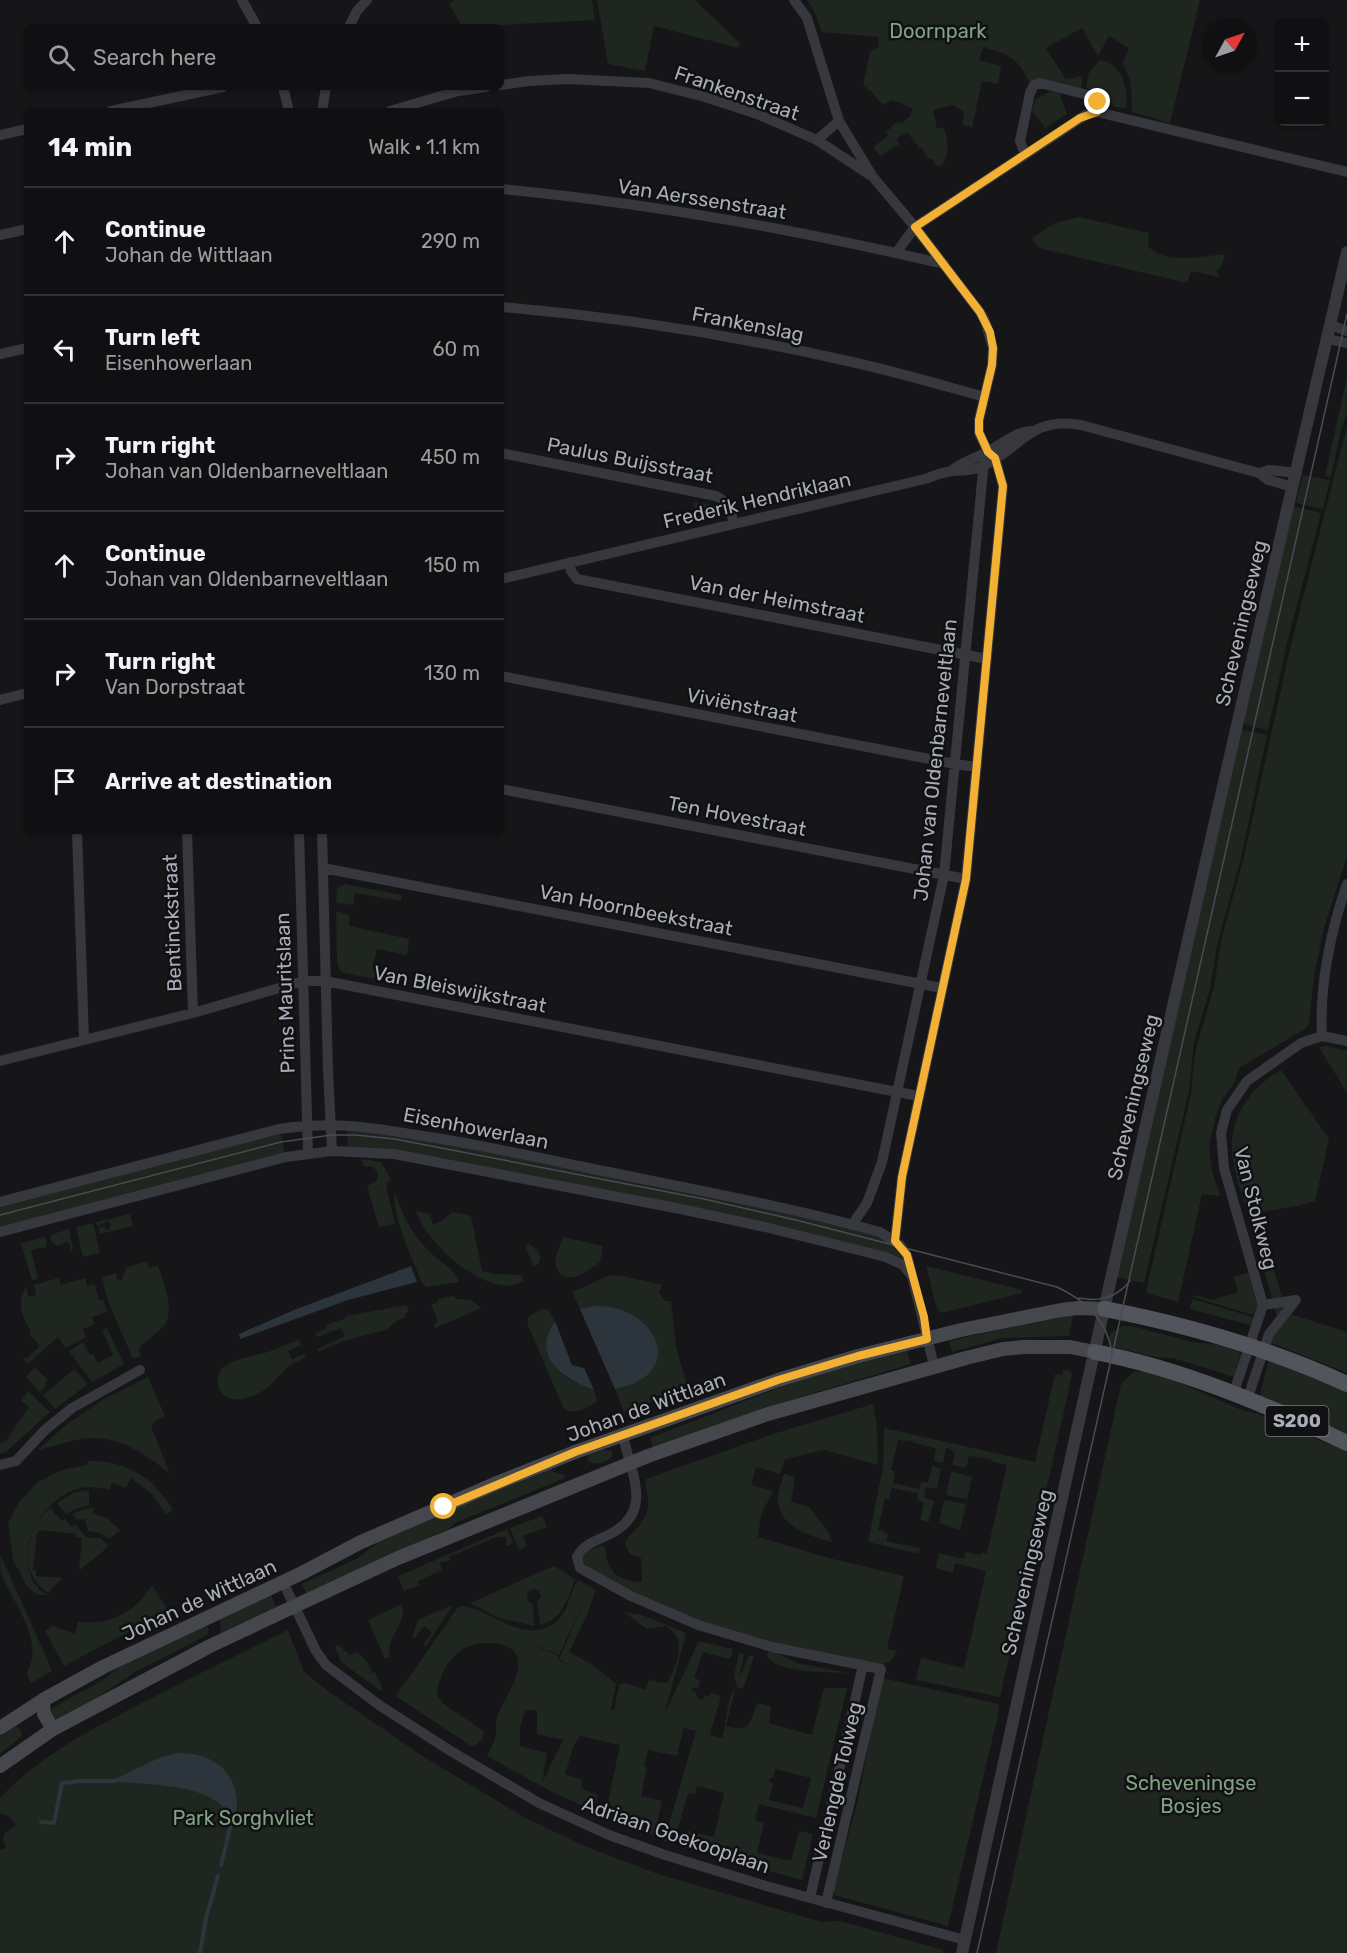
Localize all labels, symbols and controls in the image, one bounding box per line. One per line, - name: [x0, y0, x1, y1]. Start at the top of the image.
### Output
- north arrow: [1203, 18, 1257, 72]
- map controls: [1275, 18, 1329, 126]
- button: +: [1275, 18, 1329, 72]
- park label: Doornpark: [889, 19, 987, 43]
- search box: [24, 24, 504, 90]
- icon: search: [45, 41, 78, 74]
- text: Search here: [93, 44, 216, 71]
- street label: Frankenstraat: [671, 60, 803, 126]
- button: −: [1275, 72, 1329, 126]
- route end: [1084, 88, 1110, 114]
- text: 14 min: [48, 132, 132, 163]
- text: Walk · 1.1 km: [368, 135, 480, 159]
- street label: Van Aerssenstraat: [616, 174, 788, 224]
- text: Continue: [105, 216, 206, 243]
- icon: ahead: [48, 225, 81, 258]
- text: 290 m: [421, 229, 480, 253]
- text: Johan de Wittlaan: [105, 243, 273, 267]
- street label: Frankenslag: [690, 301, 806, 347]
- text: Turn left: [105, 324, 200, 351]
- icon: left: [48, 333, 81, 366]
- text: 60 m: [433, 337, 480, 361]
- text: Eisenhowerlaan: [105, 351, 253, 375]
- text: Turn right: [105, 432, 215, 459]
- street label: Paulus Buijsstraat: [545, 432, 715, 488]
- icon: right: [48, 441, 81, 474]
- text: 450 m: [420, 445, 480, 469]
- text: Johan van Oldenbarneveltlaan: [105, 459, 388, 483]
- street label: Frederik Hendriklaan: [661, 467, 853, 533]
- street label: Scheveningseweg: [1210, 538, 1272, 708]
- text: Continue: [105, 540, 206, 567]
- icon: ahead: [48, 549, 81, 582]
- text: 150 m: [424, 553, 480, 577]
- text: Johan van Oldenbarneveltlaan: [105, 567, 388, 591]
- street label: Van der Heimstraat: [687, 570, 867, 628]
- street label: Johan van Oldenbarneveltlaan: [908, 618, 962, 902]
- text: Turn right: [105, 648, 215, 675]
- icon: right: [48, 657, 81, 690]
- text: 130 m: [424, 661, 480, 685]
- text: Van Dorpstraat: [105, 675, 245, 699]
- street label: Viviënstraat: [685, 682, 800, 728]
- icon: arrive: [48, 765, 81, 798]
- text: Arrive at destination: [105, 768, 332, 795]
- street label: Ten Hovestraat: [666, 791, 808, 841]
- street label: Bentinckstraat: [158, 854, 186, 992]
- street label: Van Hoornbeekstraat: [537, 879, 735, 941]
- street label: Prins Mauritslaan: [270, 912, 300, 1074]
- street label: Van Bleiswijkstraat: [372, 960, 549, 1018]
- street label: Scheveningseweg: [1102, 1012, 1164, 1182]
- street label: Eisenhowerlaan: [401, 1102, 551, 1154]
- street label: Van Stolkweg: [1229, 1144, 1283, 1272]
- street label: Johan de Wittlaan: [563, 1367, 729, 1447]
- road number: S200: [1266, 1406, 1328, 1436]
- street label: Scheveningseweg: [996, 1487, 1058, 1657]
- route start: [430, 1493, 456, 1519]
- street label: Johan de Wittlaan: [118, 1554, 280, 1646]
- street label: Verlengde Tolweg: [807, 1700, 867, 1864]
- park label: Scheveningse Bosjes: [1126, 1771, 1256, 1818]
- street label: Adriaan Goekooplaan: [579, 1792, 773, 1878]
- park label: Park Sorghvliet: [172, 1806, 314, 1830]

